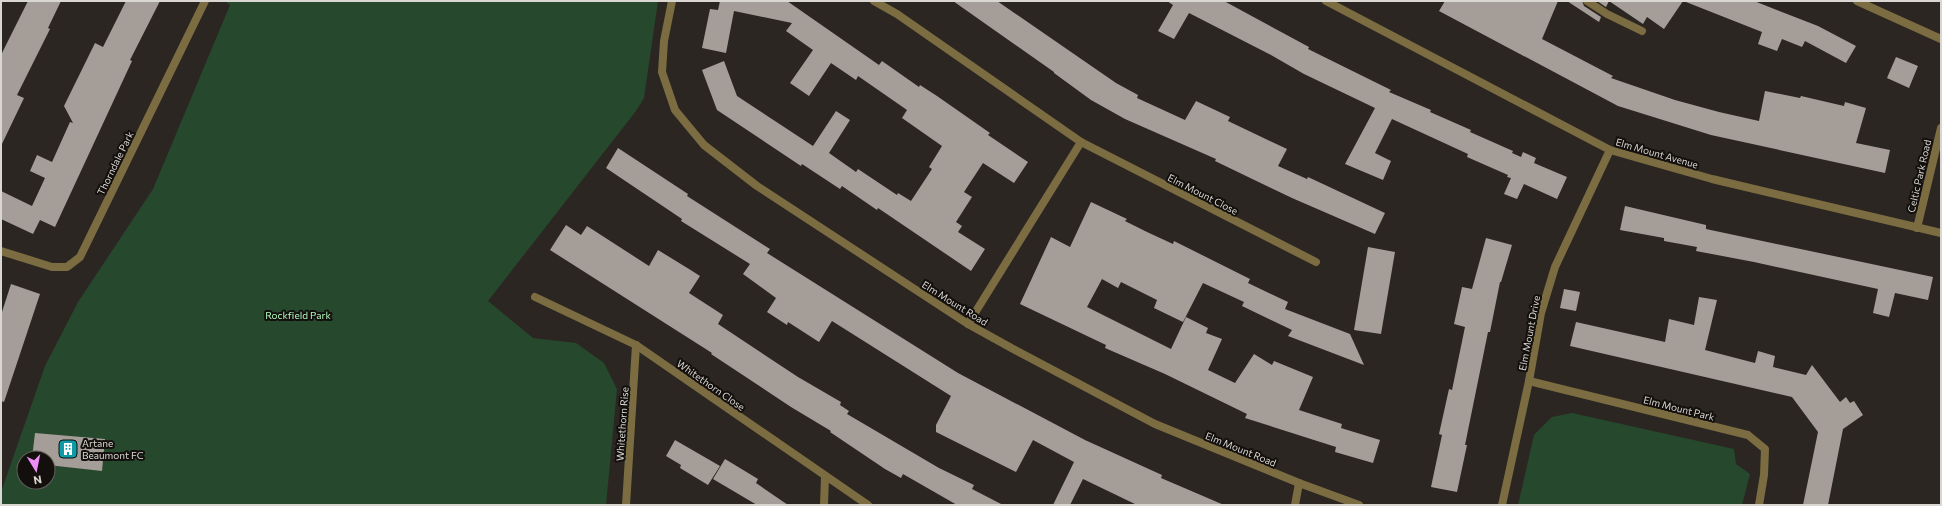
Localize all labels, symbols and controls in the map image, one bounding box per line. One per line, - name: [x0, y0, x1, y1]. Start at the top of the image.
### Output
- street label: Thorndale Park: [94, 129, 136, 197]
- street label: Elm Mount Avenue: [1614, 135, 1700, 171]
- street label: Celtic Park Road: [1905, 138, 1933, 214]
- street label: Elm Mount Close: [1166, 171, 1240, 217]
- street label: Elm Mount Road: [920, 278, 990, 328]
- street label: Elm Mount Drive: [1516, 294, 1542, 372]
- park label: Rockfield Park: [265, 309, 331, 321]
- street label: Whitethorn Close: [675, 357, 747, 413]
- street label: Whitethorn Rise: [613, 387, 631, 461]
- street label: Elm Mount Park: [1642, 393, 1716, 423]
- street label: Elm Mount Road: [1204, 429, 1278, 469]
- place label: Artane Beaumont FC: [82, 437, 144, 461]
- building icon: Artane Beaumont FC: [57, 438, 79, 460]
- north arrow: [16, 450, 56, 490]
- text: N: [33, 473, 43, 487]

